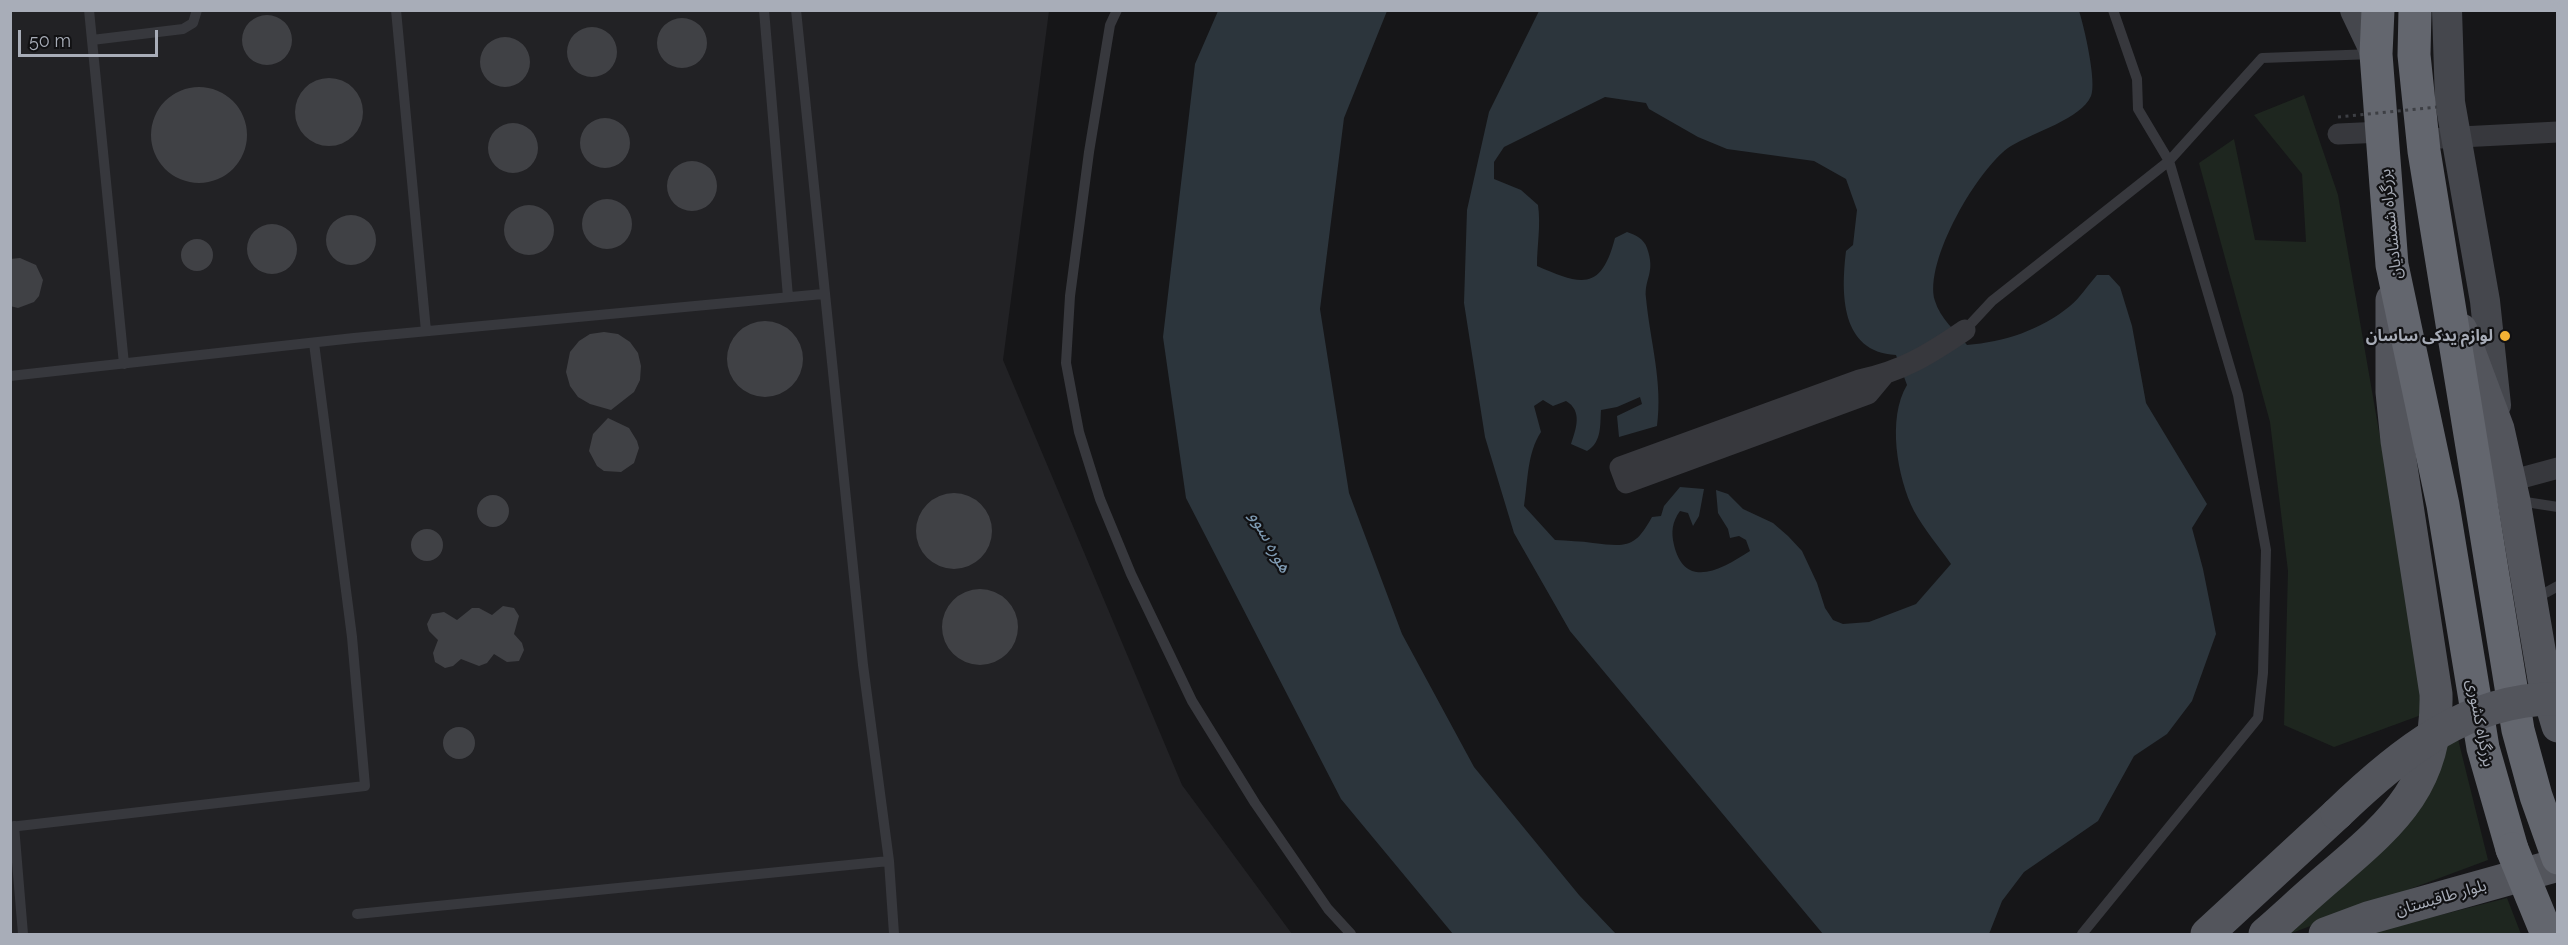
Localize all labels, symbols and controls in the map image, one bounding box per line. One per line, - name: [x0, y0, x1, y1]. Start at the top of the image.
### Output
- scale bar: [21, 18, 160, 56]
- text: 50 m: [29, 30, 71, 51]
- street label: بزرگراه شمشادیان: [2376, 168, 2406, 280]
- place label: لوازم یدکی ساسان: [2366, 326, 2493, 346]
- marker: لوازم یدکی ساسان: [2498, 329, 2512, 343]
- water label: هوره سوو: [1244, 507, 1296, 577]
- street label: بزرگراه کشوری: [2462, 678, 2498, 768]
- street label: بلوار طاقبستان: [2393, 876, 2489, 920]

